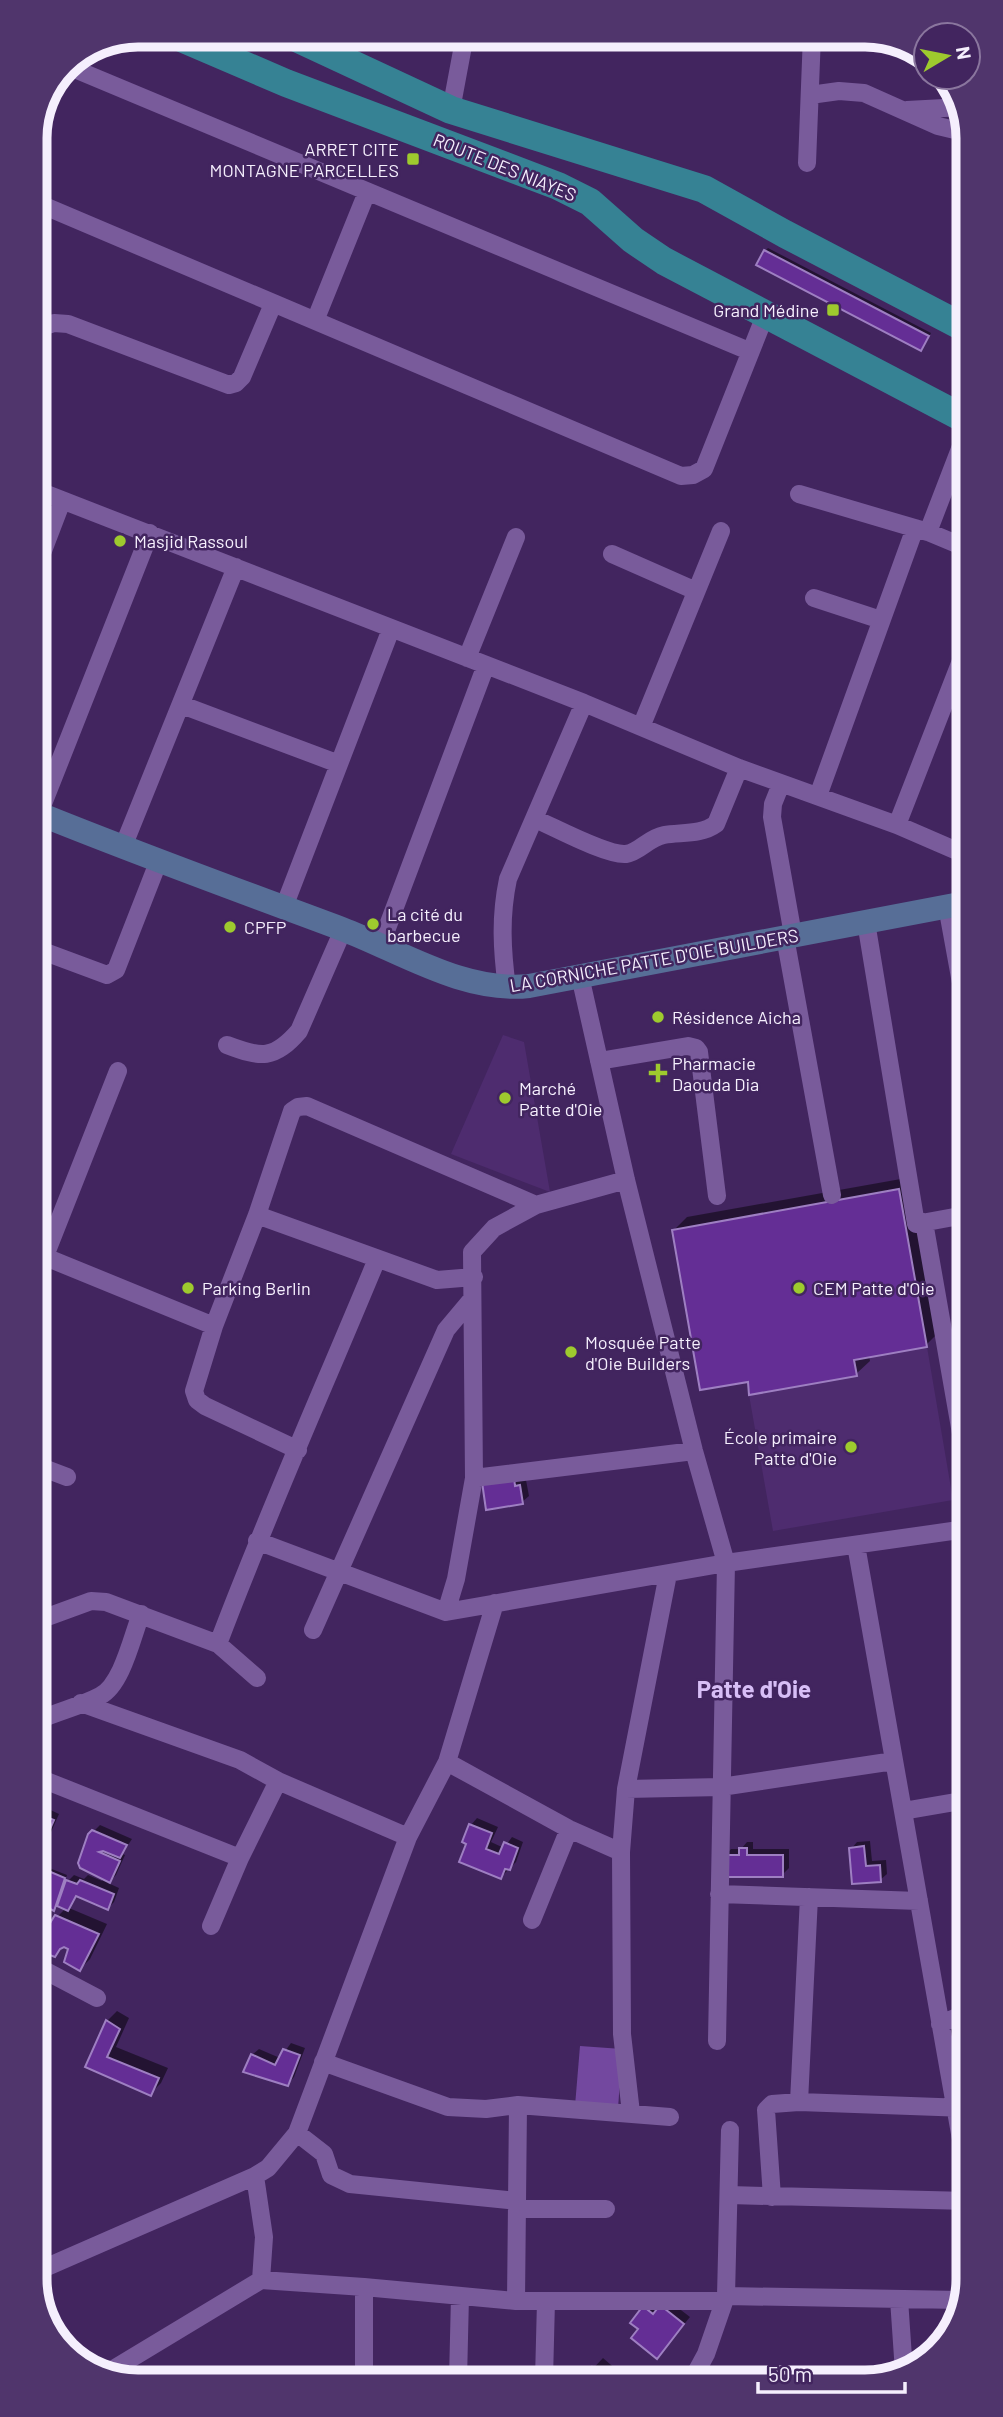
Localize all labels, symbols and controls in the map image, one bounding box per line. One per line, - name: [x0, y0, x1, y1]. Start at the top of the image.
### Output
- north arrow: [912, 21, 982, 91]
- text: N: [952, 45, 977, 61]
- street label: ROUTE DES NIAYES: [430, 128, 580, 206]
- place label: ARRET CITE MONTAGNE PARCELLES: [210, 138, 399, 181]
- marker: ARRET CITE MONTAGNE PARCELLES: [405, 151, 421, 167]
- place label: Grand Médine: [713, 299, 819, 321]
- marker: Grand Médine: [825, 302, 841, 318]
- place label: Masjid Rassoul: [134, 530, 248, 552]
- marker: Masjid Rassoul: [112, 533, 128, 549]
- place label: La cité du barbecue: [387, 903, 463, 946]
- place label: CPFP: [244, 916, 286, 938]
- marker: La cité du barbecue: [365, 916, 381, 932]
- marker: CPFP: [222, 919, 238, 935]
- street label: LA CORNICHE PATTE D'OIE BUILDERS: [508, 924, 800, 996]
- place label: Résidence Aicha: [672, 1006, 801, 1028]
- marker: Résidence Aicha: [650, 1009, 666, 1025]
- place label: Pharmacie Daouda Dia: [672, 1052, 759, 1095]
- marker: Pharmacie Daouda Dia: [650, 1065, 666, 1081]
- place label: Marché Patte d'Oie: [519, 1077, 602, 1120]
- marker: Marché Patte d'Oie: [497, 1090, 513, 1106]
- place label: Parking Berlin: [202, 1277, 311, 1299]
- place label: CEM Patte d'Oie: [813, 1277, 935, 1299]
- marker: Parking Berlin: [180, 1280, 196, 1296]
- marker: CEM Patte d'Oie: [791, 1280, 807, 1296]
- place label: Mosquée Patte d'Oie Builders: [585, 1331, 701, 1374]
- marker: Mosquée Patte d'Oie Builders: [563, 1344, 579, 1360]
- place label: École primaire Patte d'Oie: [724, 1426, 837, 1469]
- marker: École primaire Patte d'Oie: [843, 1439, 859, 1455]
- district label: Patte d'Oie: [697, 1674, 811, 1703]
- scale bar: [758, 2350, 905, 2394]
- text: 50 m: [768, 2361, 812, 2386]

